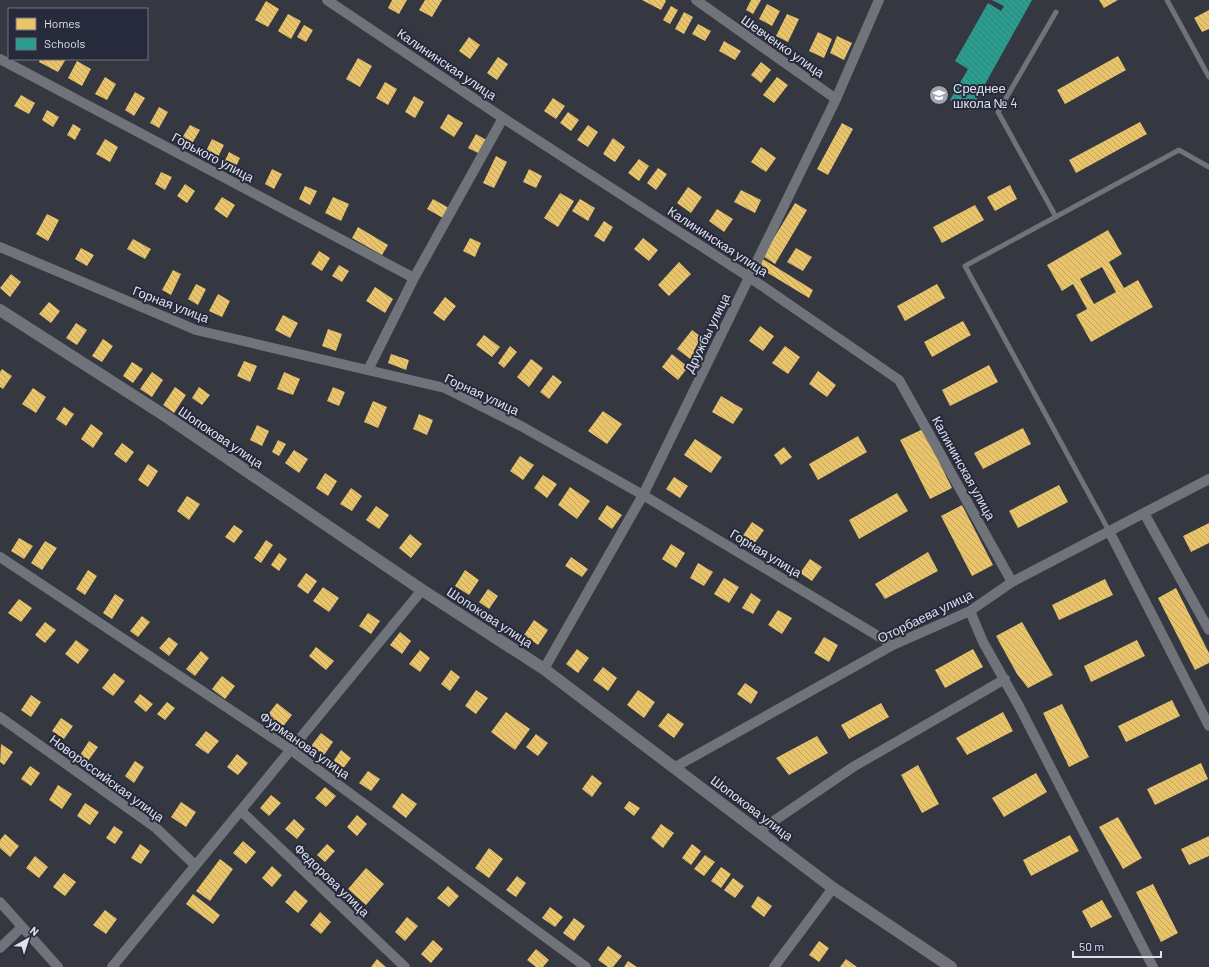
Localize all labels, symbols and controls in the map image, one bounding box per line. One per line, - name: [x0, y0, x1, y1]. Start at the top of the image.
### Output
- legend: [8, 8, 148, 60]
- street label: Шевченко улица: [738, 11, 828, 81]
- text: Homes: [44, 16, 81, 30]
- street label: Калининская улица: [394, 25, 500, 104]
- text: Schools: [44, 36, 85, 50]
- place label: Среднее школа № 4: [953, 80, 1017, 111]
- school or university icon: Среднее школа № 4: [928, 84, 950, 106]
- street label: Горького улица: [169, 129, 257, 186]
- street label: Калининская улица: [665, 203, 772, 280]
- street label: Горная улица: [131, 282, 212, 326]
- street label: Дружбы улица: [681, 290, 733, 375]
- street label: Горная улица: [442, 370, 523, 419]
- street label: Шопокова улица: [176, 403, 267, 472]
- street label: Калининская улица: [929, 413, 1000, 523]
- street label: Горная улица: [727, 525, 805, 581]
- street label: Шопокова улица: [444, 583, 536, 651]
- street label: Оторбаева улица: [875, 586, 976, 646]
- street label: Фурманова улица: [257, 708, 354, 782]
- street label: Новороссийская улица: [47, 731, 168, 825]
- street label: Шопокова улица: [708, 772, 797, 845]
- street label: Федорова улица: [291, 840, 374, 920]
- north arrow: [8, 919, 48, 959]
- text: N: [28, 923, 42, 938]
- scale bar: [1073, 933, 1161, 959]
- text: 50 m: [1079, 939, 1104, 953]

